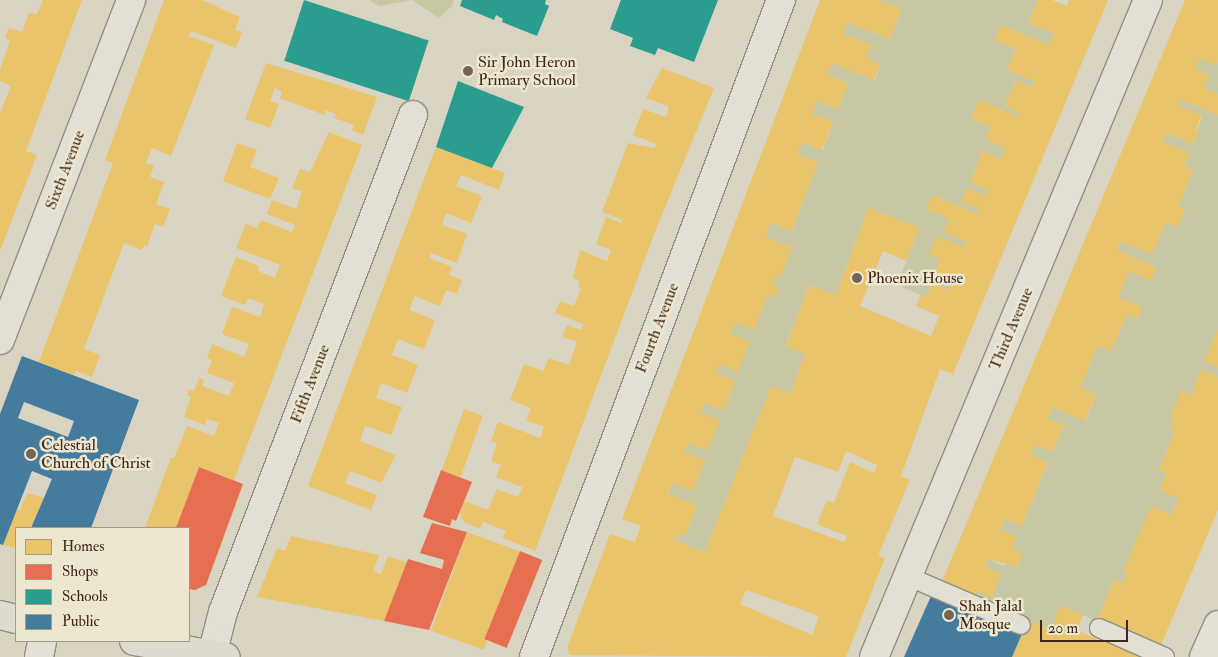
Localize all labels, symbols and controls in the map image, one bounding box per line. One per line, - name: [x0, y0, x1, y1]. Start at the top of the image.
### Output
- place label: Sir John Heron Primary School: [478, 52, 576, 90]
- marker: Sir John Heron Primary School: [462, 65, 474, 77]
- street label: Sixth Avenue: [41, 128, 89, 212]
- place label: Phoenix House: [867, 268, 963, 288]
- marker: Phoenix House: [851, 272, 863, 284]
- street label: Fourth Avenue: [631, 280, 683, 376]
- street label: Third Avenue: [985, 285, 1037, 373]
- street label: Fifth Avenue: [286, 342, 334, 426]
- place label: Celestial Church of Christ: [41, 435, 151, 473]
- marker: Celestial Church of Christ: [25, 448, 37, 460]
- legend: [15, 527, 190, 642]
- text: Homes: [62, 537, 104, 556]
- text: Shops: [62, 562, 98, 581]
- text: Schools: [62, 587, 108, 606]
- place label: Shah Jalal Mosque: [959, 596, 1022, 634]
- marker: Shah Jalal Mosque: [943, 609, 955, 621]
- scale bar: [1043, 610, 1130, 642]
- text: Public: [62, 612, 100, 631]
- text: 20 m: [1048, 619, 1078, 638]

